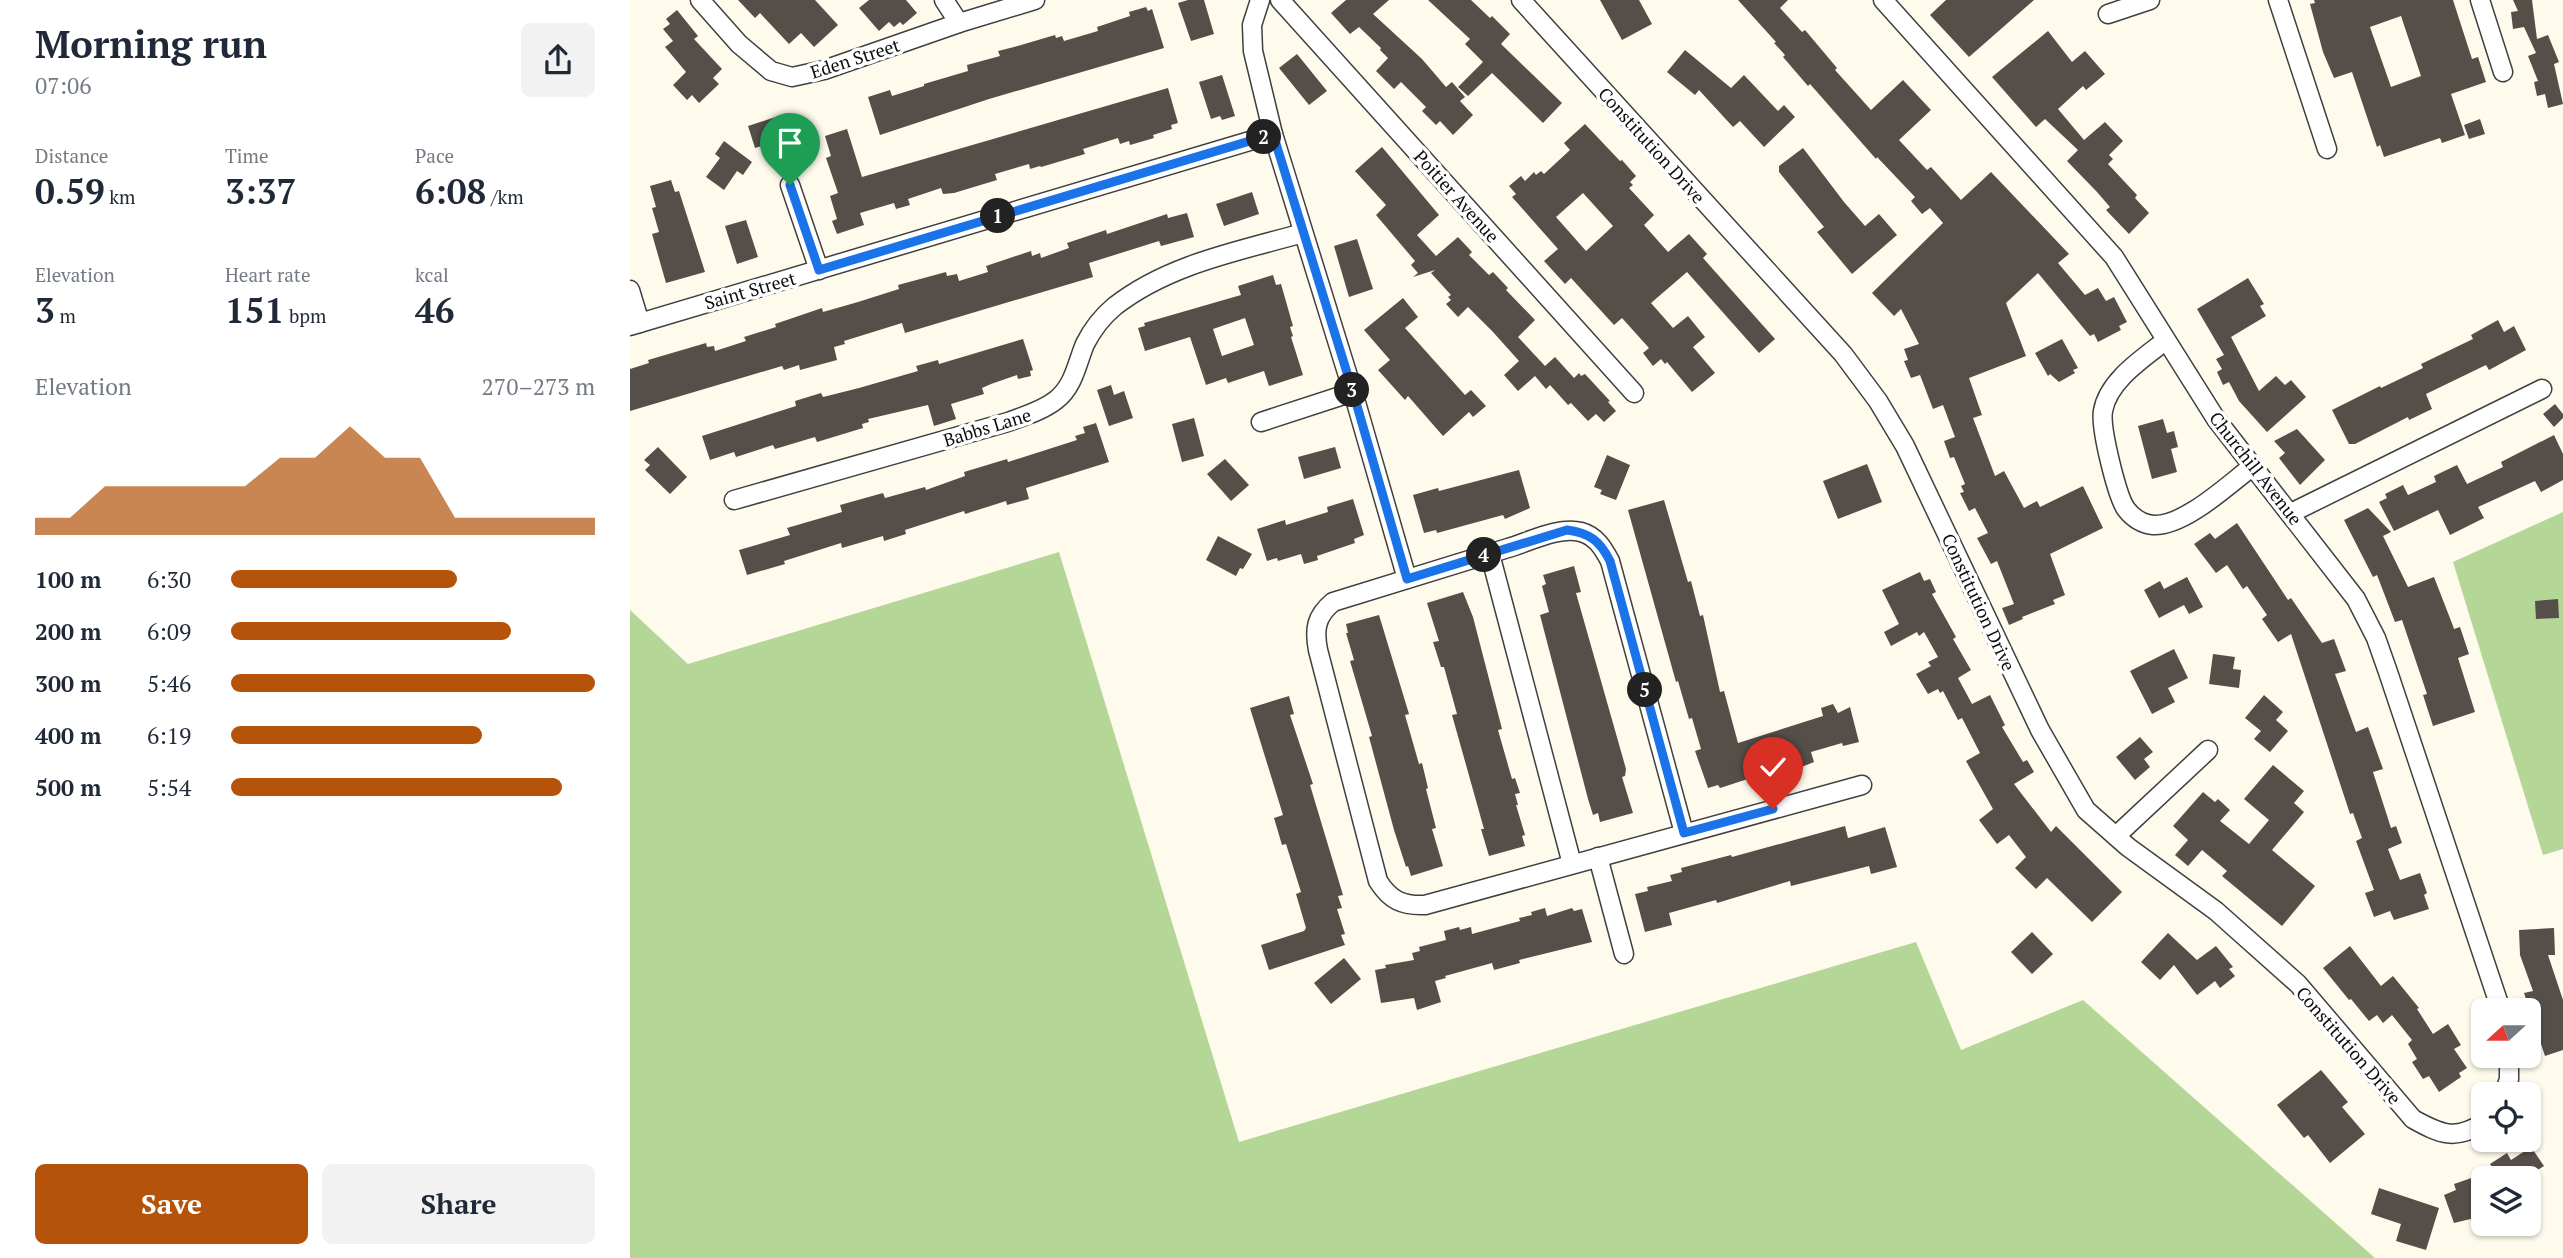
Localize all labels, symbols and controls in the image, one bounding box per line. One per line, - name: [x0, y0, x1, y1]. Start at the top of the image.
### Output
- text: Morning run: [35, 19, 267, 69]
- button: share: [521, 23, 595, 97]
- street label: Eden Street: [807, 32, 903, 84]
- text: 07:06: [35, 70, 92, 101]
- street label: Constitution Drive: [1593, 82, 1711, 208]
- pin: [760, 113, 820, 185]
- pin: 2: [1246, 120, 1282, 154]
- icon: arrive: [771, 124, 809, 162]
- text: 2: [1258, 124, 1269, 149]
- text: Distance: [35, 143, 108, 168]
- text: Time: [225, 143, 268, 168]
- text: Pace: [415, 143, 454, 168]
- street label: Poitier Avenue: [1409, 145, 1505, 247]
- text: 0.59: [35, 168, 105, 214]
- text: 3:37: [225, 168, 296, 214]
- text: 6:08: [415, 168, 486, 214]
- text: km: [105, 184, 136, 209]
- text: /km: [486, 184, 524, 209]
- pin: 1: [980, 198, 1016, 234]
- text: 1: [992, 203, 1003, 228]
- text: Elevation: [35, 262, 115, 287]
- text: Heart rate: [225, 262, 310, 287]
- text: kcal: [415, 262, 449, 287]
- street label: Saint Street: [702, 265, 799, 314]
- text: 3: [35, 287, 55, 333]
- text: 151: [225, 287, 284, 333]
- text: 46: [415, 287, 455, 333]
- text: m: [55, 303, 76, 328]
- text: bpm: [284, 303, 326, 328]
- text: Elevation: [35, 371, 132, 402]
- text: 270–273 m: [482, 371, 595, 402]
- pin: 3: [1334, 372, 1370, 408]
- text: 3: [1346, 377, 1357, 402]
- street label: Babbs Lane: [940, 402, 1034, 452]
- street label: Churchill Avenue: [2204, 406, 2308, 530]
- street label: Constitution Drive: [1937, 530, 2021, 674]
- pin: 4: [1466, 538, 1502, 572]
- text: 4: [1478, 542, 1489, 567]
- text: 100 m: [35, 564, 101, 595]
- text: 6:30: [147, 564, 191, 595]
- text: 200 m: [35, 616, 101, 647]
- text: 6:09: [147, 616, 191, 647]
- text: 300 m: [35, 668, 101, 699]
- text: 5:46: [147, 668, 191, 699]
- pin: 5: [1628, 672, 1662, 708]
- text: 5: [1639, 677, 1650, 702]
- text: 400 m: [35, 720, 101, 751]
- text: 6:19: [147, 720, 191, 751]
- pin: [1743, 737, 1803, 809]
- icon: check: [1754, 748, 1792, 786]
- text: 500 m: [35, 772, 101, 803]
- text: 5:54: [147, 772, 191, 803]
- street label: Constitution Drive: [2291, 981, 2407, 1109]
- north arrow: [2471, 998, 2541, 1068]
- map controls: [2471, 998, 2541, 1236]
- button: locate: [2471, 1082, 2541, 1152]
- button: Save: [35, 1164, 308, 1244]
- button: Share: [322, 1164, 595, 1244]
- button: layers: [2471, 1166, 2541, 1236]

